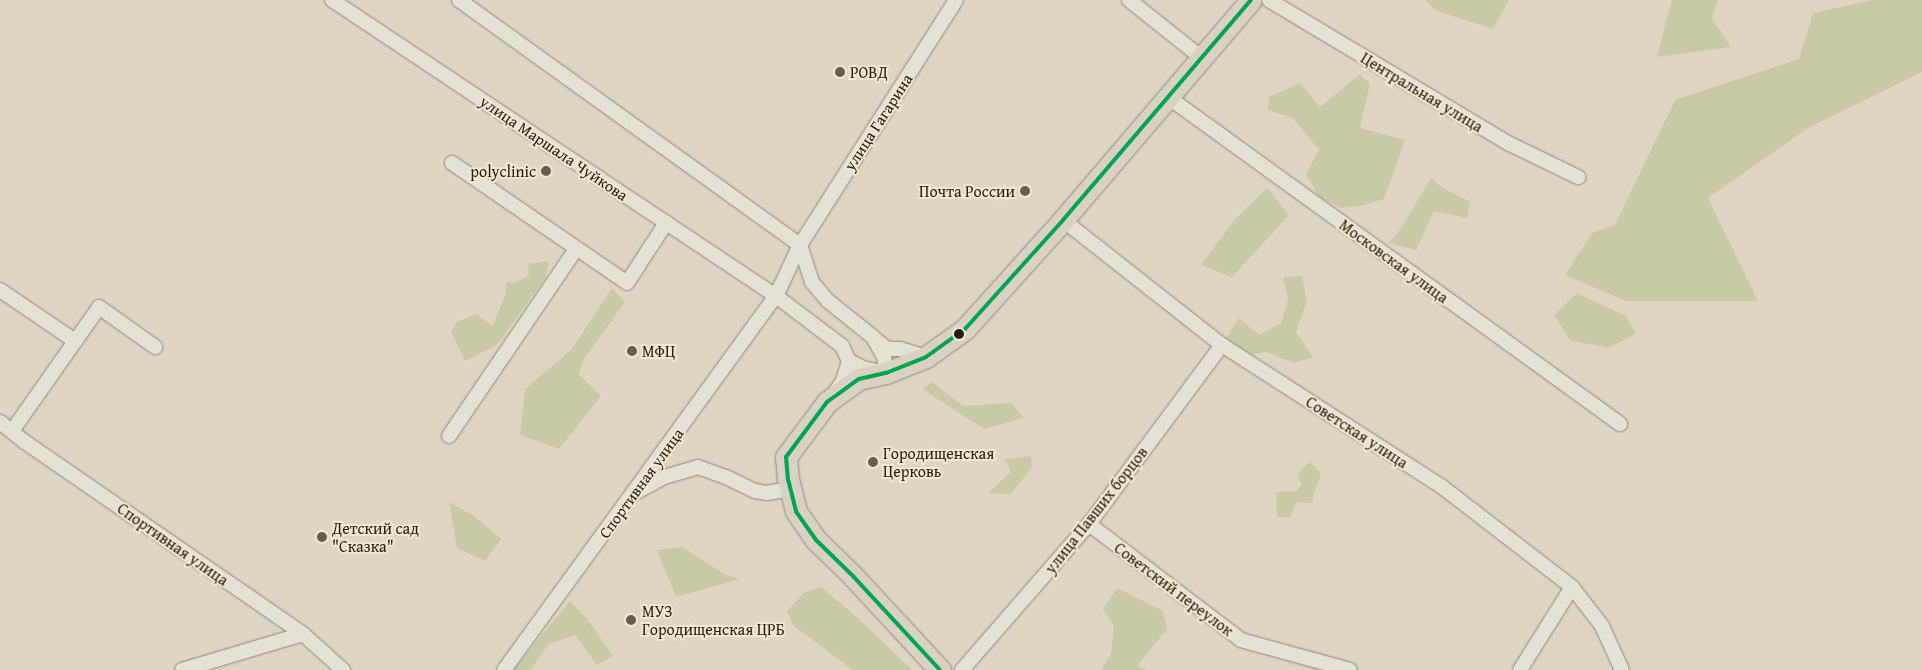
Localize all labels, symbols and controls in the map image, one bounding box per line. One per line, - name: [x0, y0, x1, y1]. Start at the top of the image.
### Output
- street label: Центральная улица: [1357, 48, 1487, 136]
- place label: РОВД: [850, 62, 888, 82]
- marker: РОВД: [834, 66, 846, 78]
- street label: улица Гагарина: [840, 70, 916, 174]
- street label: улица Маршала Чуйкова: [476, 91, 632, 205]
- place label: polyclinic: [470, 161, 536, 181]
- marker: polyclinic: [540, 165, 552, 177]
- place label: Почта России: [919, 181, 1015, 201]
- marker: Почта России: [1019, 185, 1031, 197]
- street label: Московская улица: [1336, 215, 1452, 307]
- unlabelled marker: [954, 329, 964, 339]
- place label: МФЦ: [642, 341, 675, 361]
- marker: МФЦ: [626, 345, 638, 357]
- street label: Советская улица: [1302, 392, 1412, 472]
- street label: Спортивная улица: [595, 424, 687, 542]
- place label: Городищенская Церковь: [883, 443, 994, 481]
- street label: улица Павших борцов: [1040, 443, 1152, 577]
- marker: Городищенская Церковь: [867, 456, 879, 468]
- street label: Спортивная улица: [114, 498, 232, 590]
- place label: Детский сад "Сказка": [332, 518, 419, 556]
- marker: Детский сад "Сказка": [316, 531, 328, 543]
- street label: Советский переулок: [1111, 538, 1237, 640]
- place label: МУЗ Городищенская ЦРБ: [642, 601, 785, 639]
- marker: МУЗ Городищенская ЦРБ: [624, 613, 638, 627]

